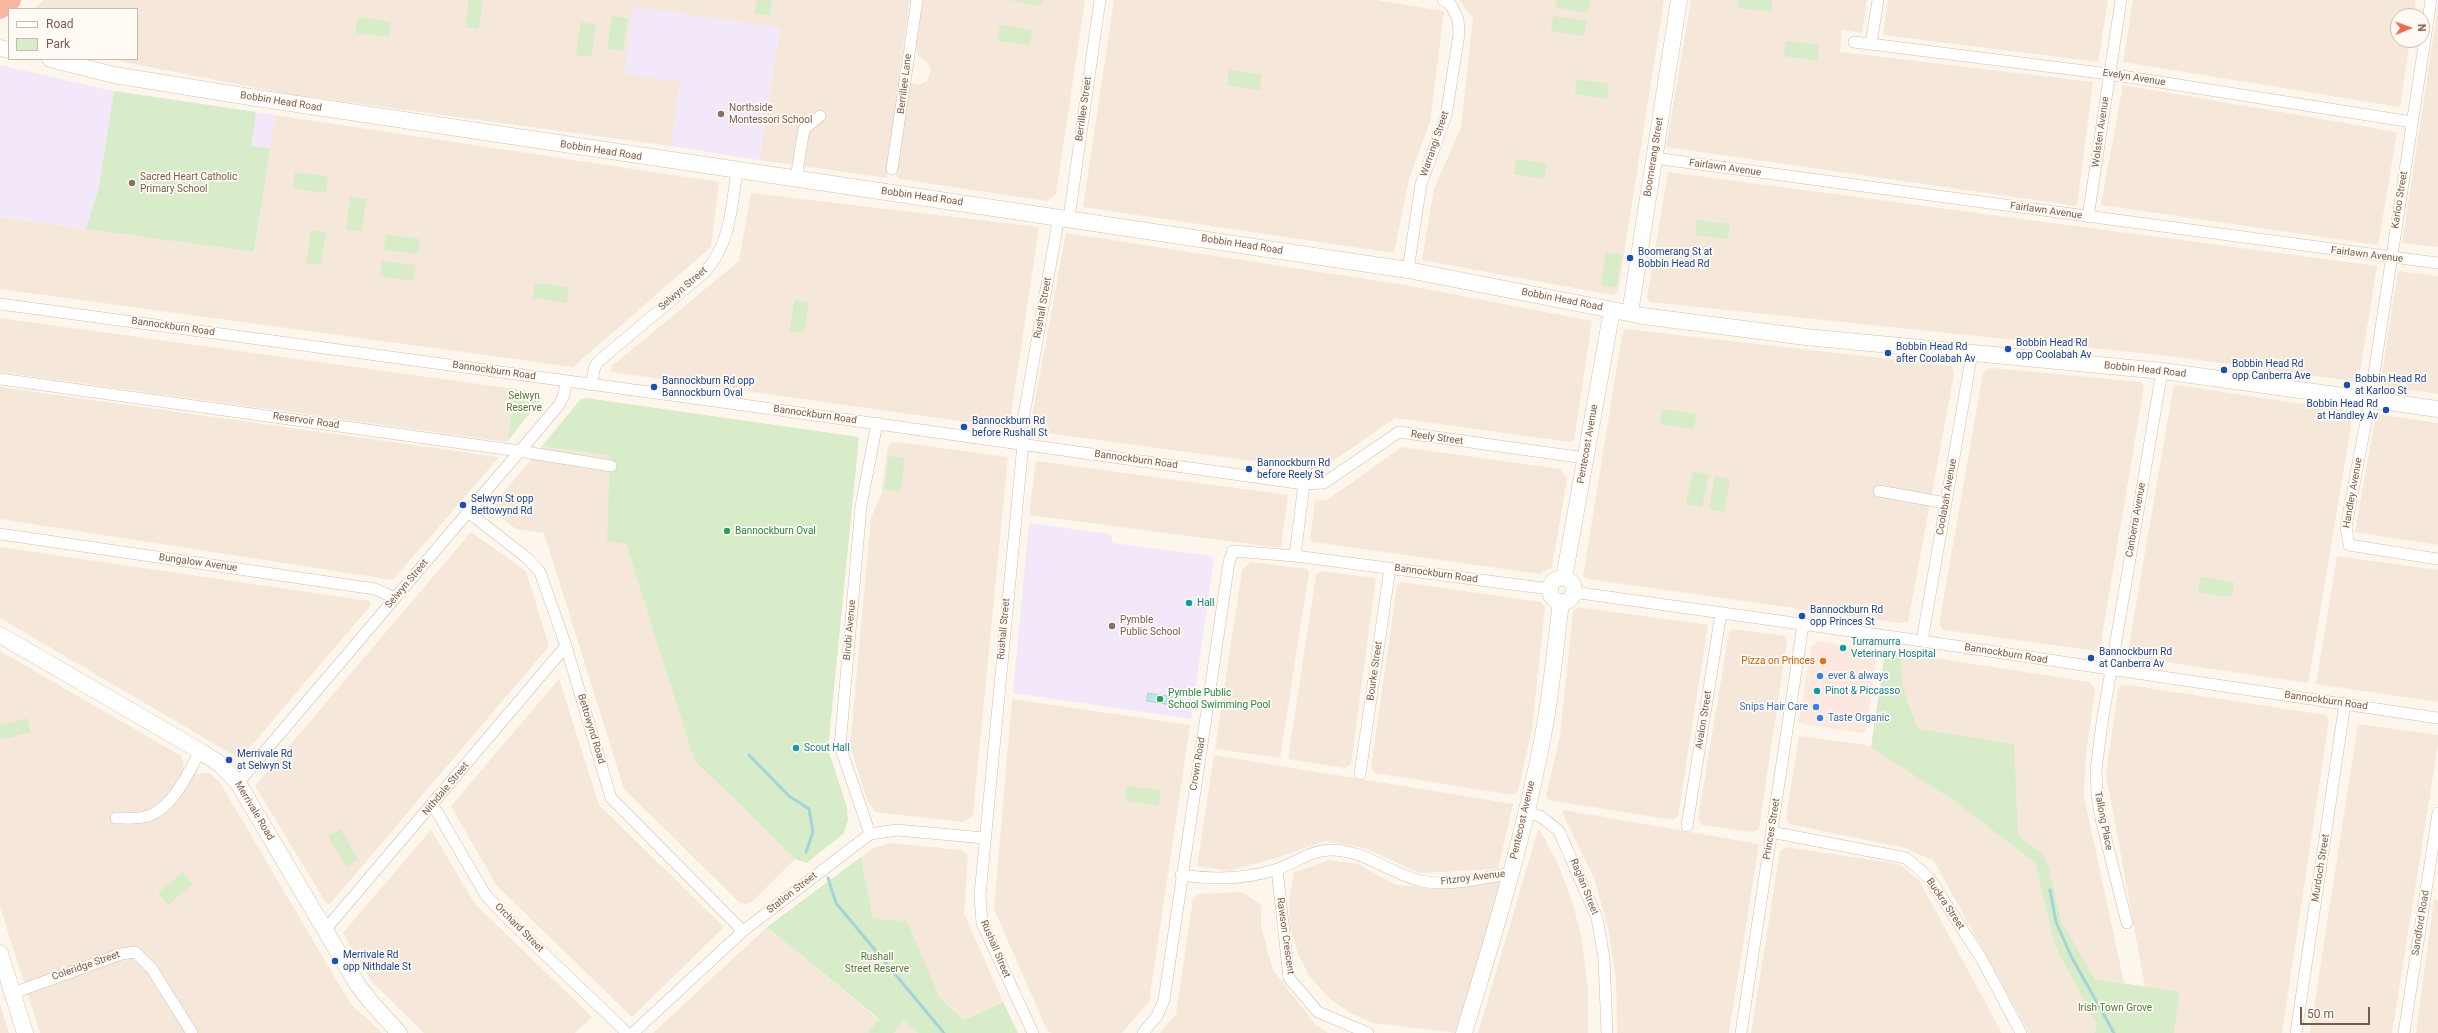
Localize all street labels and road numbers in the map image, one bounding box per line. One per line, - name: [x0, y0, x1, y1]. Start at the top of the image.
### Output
- street label: Berrillee Lane: [895, 53, 915, 115]
- street label: Evelyn Avenue: [2102, 67, 2166, 89]
- street label: Berrillee Street: [1074, 76, 1094, 142]
- street label: Bobbin Head Road: [239, 90, 323, 114]
- street label: Wolsten Avenue: [2090, 96, 2112, 168]
- street label: Warrangi Street: [1418, 110, 1452, 178]
- street label: Boomerang Street: [1642, 116, 1666, 198]
- street label: Bobbin Head Road: [559, 139, 643, 163]
- street label: Fairlawn Avenue: [1688, 157, 1762, 179]
- street label: Karloo Street: [2390, 171, 2410, 229]
- street label: Bobbin Head Road: [880, 185, 964, 209]
- street label: Fairlawn Avenue: [2009, 200, 2083, 222]
- street label: Bobbin Head Road: [1200, 233, 1284, 257]
- street label: Fairlawn Avenue: [2330, 245, 2404, 265]
- street label: Selwyn Street: [656, 265, 710, 313]
- street label: Rushall Street: [1032, 277, 1054, 339]
- street label: Bobbin Head Road: [1520, 286, 1604, 314]
- street label: Bannockburn Road: [130, 315, 216, 339]
- street label: Bannockburn Road: [451, 359, 537, 383]
- street label: Bobbin Head Road: [2103, 360, 2187, 380]
- street label: Bannockburn Road: [772, 403, 858, 427]
- street label: Pentecost Avenue: [1575, 403, 1601, 485]
- street label: Reservoir Road: [272, 410, 340, 432]
- street label: Reely Street: [1410, 428, 1464, 448]
- street label: Bannockburn Road: [1093, 448, 1179, 472]
- street label: Handley Avenue: [2341, 457, 2365, 529]
- street label: Coolabah Avenue: [1934, 458, 1960, 536]
- street label: Canberra Avenue: [2124, 482, 2148, 558]
- street label: Bungalow Avenue: [158, 552, 238, 574]
- street label: Selwyn Street: [383, 557, 431, 611]
- street label: Bannockburn Road: [1393, 562, 1479, 586]
- street label: Rushall Street: [995, 598, 1013, 660]
- street label: Birubi Avenue: [841, 599, 859, 661]
- street label: Bourke Street: [1365, 640, 1385, 702]
- street label: Bannockburn Road: [1963, 641, 2049, 667]
- street label: Bannockburn Road: [2283, 689, 2369, 713]
- street label: Avalon Street: [1693, 690, 1715, 750]
- street label: Bettowynd Road: [575, 693, 607, 765]
- street label: Crown Road: [1188, 736, 1208, 792]
- street label: Nithdale Street: [420, 760, 472, 818]
- street label: Merrivale Road: [232, 779, 276, 843]
- street label: Pentecost Avenue: [1508, 780, 1538, 860]
- street label: Tallong Place: [2091, 791, 2115, 851]
- street label: Princes Street: [1761, 797, 1783, 861]
- street label: Murdoch Street: [2310, 833, 2332, 903]
- street label: Raglan Street: [1567, 857, 1601, 917]
- street label: Fitzroy Avenue: [1440, 868, 1506, 888]
- street label: Station Street: [764, 870, 820, 916]
- street label: Buckra Street: [1923, 876, 1967, 932]
- street label: Sandford Road: [2410, 889, 2432, 957]
- street label: Rawson Crescent: [1274, 897, 1296, 975]
- street label: Orchard Street: [492, 901, 546, 955]
- street label: Rushall Street: [977, 918, 1013, 980]
- street label: Coleridge Street: [50, 949, 122, 983]

